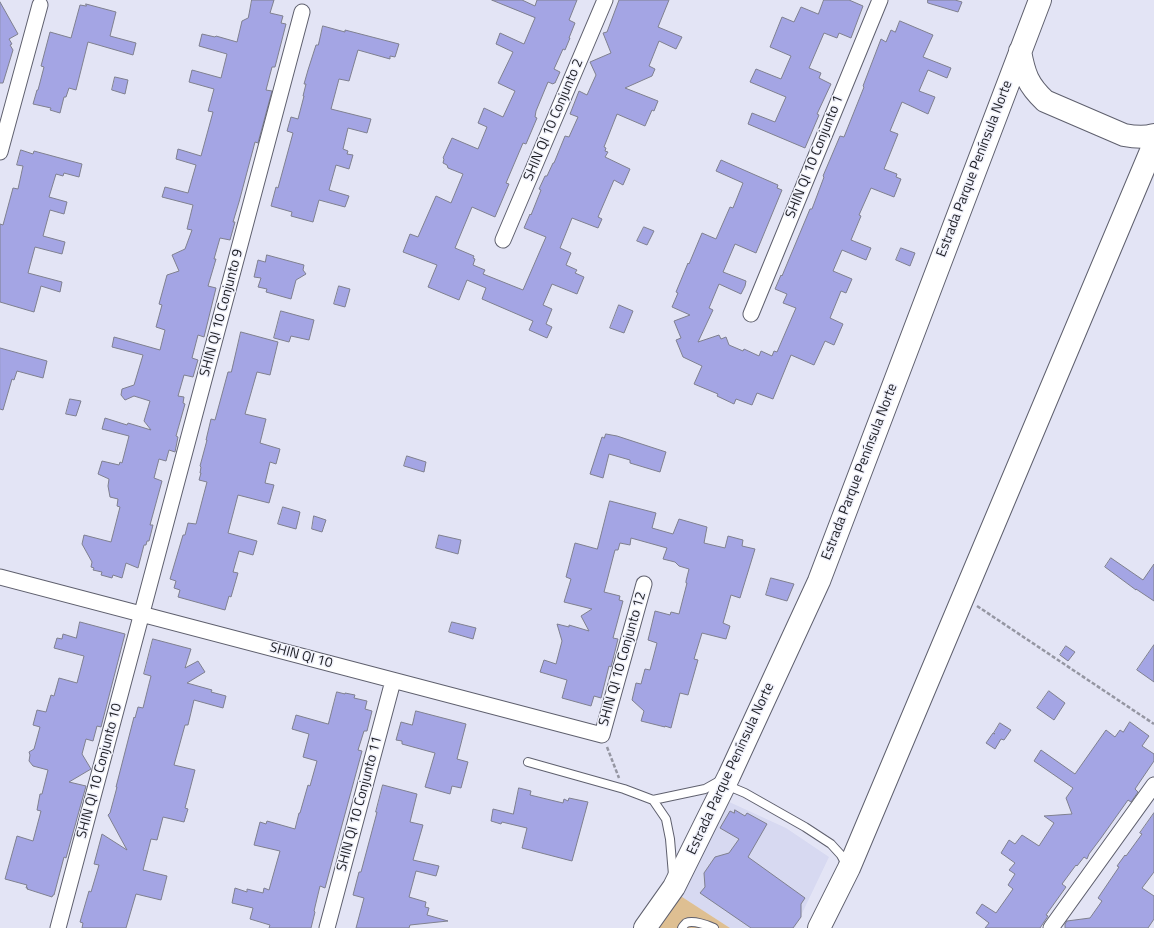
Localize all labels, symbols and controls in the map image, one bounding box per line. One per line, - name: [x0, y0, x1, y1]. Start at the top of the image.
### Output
- street label: SHIN QI 10 Conjunto 2: [521, 56, 587, 184]
- street label: Estrada Parque Península Norte: [934, 78, 1016, 260]
- street label: SHIN QI 10 Conjunto 1: [783, 93, 847, 221]
- street label: SHIN QI 10 Conjunto 9: [197, 247, 247, 379]
- street label: Estrada Parque Península Norte: [819, 381, 901, 563]
- street label: SHIN QI 10 Conjunto 12: [596, 590, 650, 728]
- street label: SHIN QI 10: [268, 640, 334, 672]
- street label: Estrada Parque Península Norte: [684, 680, 778, 858]
- street label: SHIN QI 10 Conjunto 10: [74, 702, 126, 840]
- street label: SHIN QI 10 Conjunto 11: [334, 735, 386, 873]

